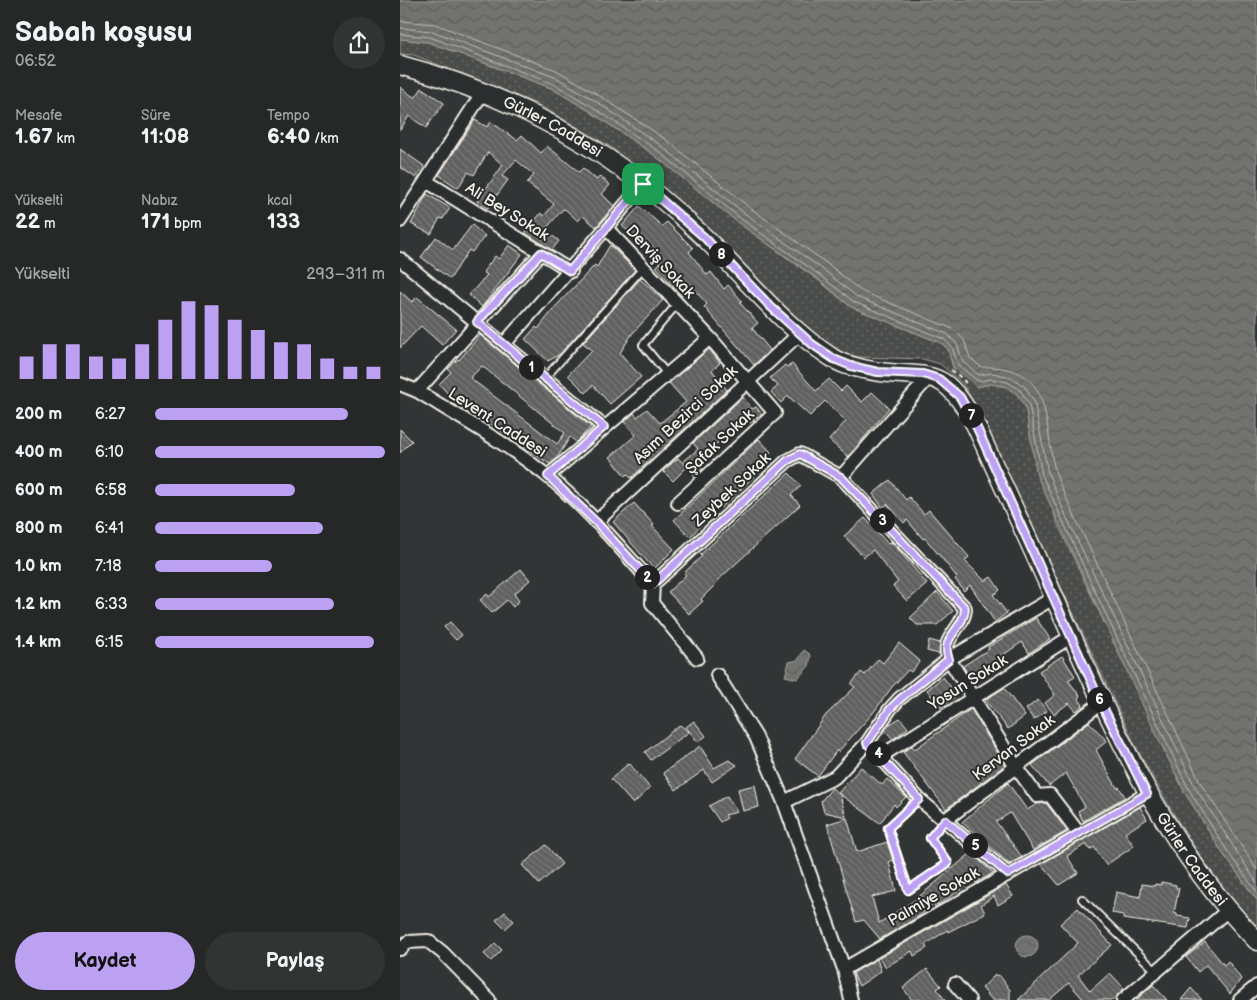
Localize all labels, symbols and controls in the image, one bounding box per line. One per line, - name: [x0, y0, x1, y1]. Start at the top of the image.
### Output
- text: Sabah koşusu: [15, 16, 193, 49]
- button: share: [333, 17, 385, 69]
- text: 06:52: [15, 52, 56, 71]
- street label: Gürler Caddesi: [500, 92, 606, 161]
- text: Mesafe: [15, 107, 62, 124]
- text: Süre: [141, 107, 170, 124]
- text: Tempo: [267, 107, 310, 124]
- text: 1.67: [15, 124, 53, 149]
- text: 11:08: [141, 124, 189, 149]
- text: 6:40: [267, 124, 310, 149]
- text: km: [53, 130, 75, 147]
- text: /km: [310, 130, 339, 147]
- pin: [622, 163, 664, 205]
- icon: arrive: [629, 170, 657, 198]
- street label: Ali Bey Sokak: [462, 179, 553, 245]
- text: Yükselti: [15, 192, 63, 209]
- text: Nabız: [141, 192, 177, 209]
- text: kcal: [267, 192, 292, 209]
- text: 22: [15, 209, 40, 234]
- text: 171: [141, 209, 170, 234]
- text: 133: [267, 209, 300, 234]
- text: m: [40, 215, 56, 232]
- text: bpm: [170, 215, 202, 232]
- street label: Derviş Sokak: [621, 221, 699, 303]
- pin: 8: [708, 242, 734, 266]
- text: 8: [717, 246, 726, 263]
- text: Yükselti: [15, 265, 70, 284]
- text: 293–311 m: [306, 265, 385, 284]
- pin: 1: [518, 354, 544, 380]
- text: 1: [529, 359, 534, 376]
- street label: Asım Bezirci Sokak: [630, 362, 742, 468]
- street label: Levent Caddesi: [444, 384, 550, 462]
- pin: 7: [958, 402, 984, 428]
- text: 200 m: [15, 405, 62, 424]
- text: 6:27: [95, 405, 125, 424]
- street label: Şafak Sokak: [682, 405, 758, 479]
- text: 7: [968, 407, 975, 424]
- text: 400 m: [15, 443, 62, 462]
- text: 6:10: [95, 443, 124, 462]
- street label: Zeybek Sokak: [688, 449, 775, 532]
- text: 600 m: [15, 481, 63, 500]
- text: 6:58: [95, 481, 127, 500]
- pin: 3: [870, 508, 894, 532]
- text: 3: [878, 512, 887, 529]
- text: 800 m: [15, 519, 63, 538]
- text: 6:41: [95, 519, 124, 538]
- text: 1.0 km: [15, 557, 62, 576]
- text: 7:18: [95, 557, 122, 576]
- pin: 2: [634, 564, 660, 590]
- text: 2: [643, 569, 652, 586]
- text: 1.2 km: [15, 595, 61, 614]
- text: 6:33: [95, 595, 128, 614]
- text: 1.4 km: [15, 633, 61, 652]
- text: 6:15: [95, 633, 123, 652]
- street label: Yosun Sokak: [924, 651, 1011, 715]
- pin: 6: [1086, 686, 1112, 712]
- text: 6: [1095, 691, 1104, 708]
- street label: Kervan Sokak: [969, 711, 1059, 785]
- pin: 4: [866, 740, 890, 766]
- text: 4: [874, 745, 883, 762]
- street label: Gürler Caddesi: [1152, 809, 1231, 910]
- pin: 5: [962, 832, 988, 858]
- text: 5: [971, 837, 980, 854]
- street label: Palmiye Sokak: [885, 863, 983, 931]
- button: Kaydet: [15, 932, 195, 990]
- button: Paylaş: [205, 932, 385, 990]

